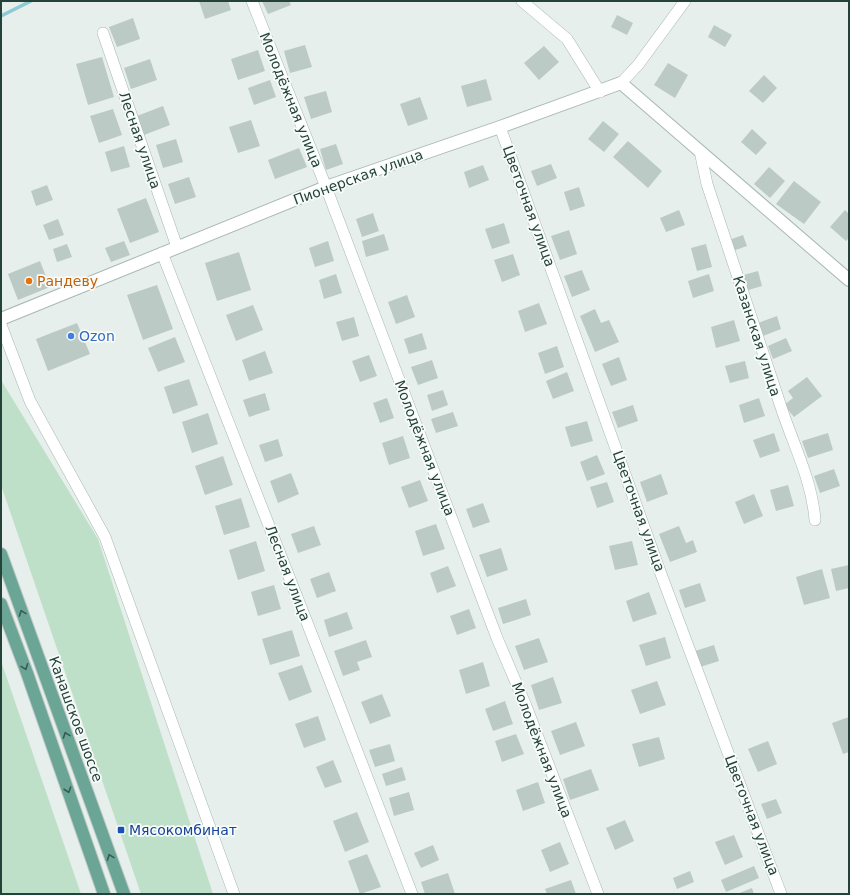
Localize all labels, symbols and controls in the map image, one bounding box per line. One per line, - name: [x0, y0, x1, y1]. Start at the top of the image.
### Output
- street label: Молодёжная улица: [257, 30, 325, 170]
- street label: Лесная улица: [116, 89, 164, 191]
- street label: Цветочная улица: [500, 143, 558, 269]
- street label: Пионерская улица: [291, 146, 425, 208]
- place label: Рандеву: [37, 273, 98, 289]
- street label: Казанская улица: [730, 274, 784, 398]
- marker: Рандеву: [24, 276, 34, 286]
- place label: Ozon: [79, 328, 115, 344]
- marker: Ozon: [66, 331, 76, 341]
- street label: Молодёжная улица: [392, 378, 458, 518]
- street label: Цветочная улица: [610, 448, 668, 574]
- street label: Лесная улица: [262, 523, 314, 623]
- one-way arrow: [18, 609, 27, 616]
- street label: Канашское шоссе: [46, 654, 106, 784]
- one-way arrow: [20, 664, 28, 671]
- street label: Молодёжная улица: [509, 680, 575, 820]
- one-way arrow: [62, 732, 71, 739]
- street label: Цветочная улица: [722, 752, 782, 878]
- one-way arrow: [63, 786, 71, 793]
- place label: Мясокомбинат: [129, 822, 237, 838]
- marker: Мясокомбинат: [116, 825, 126, 835]
- one-way arrow: [107, 854, 115, 861]

